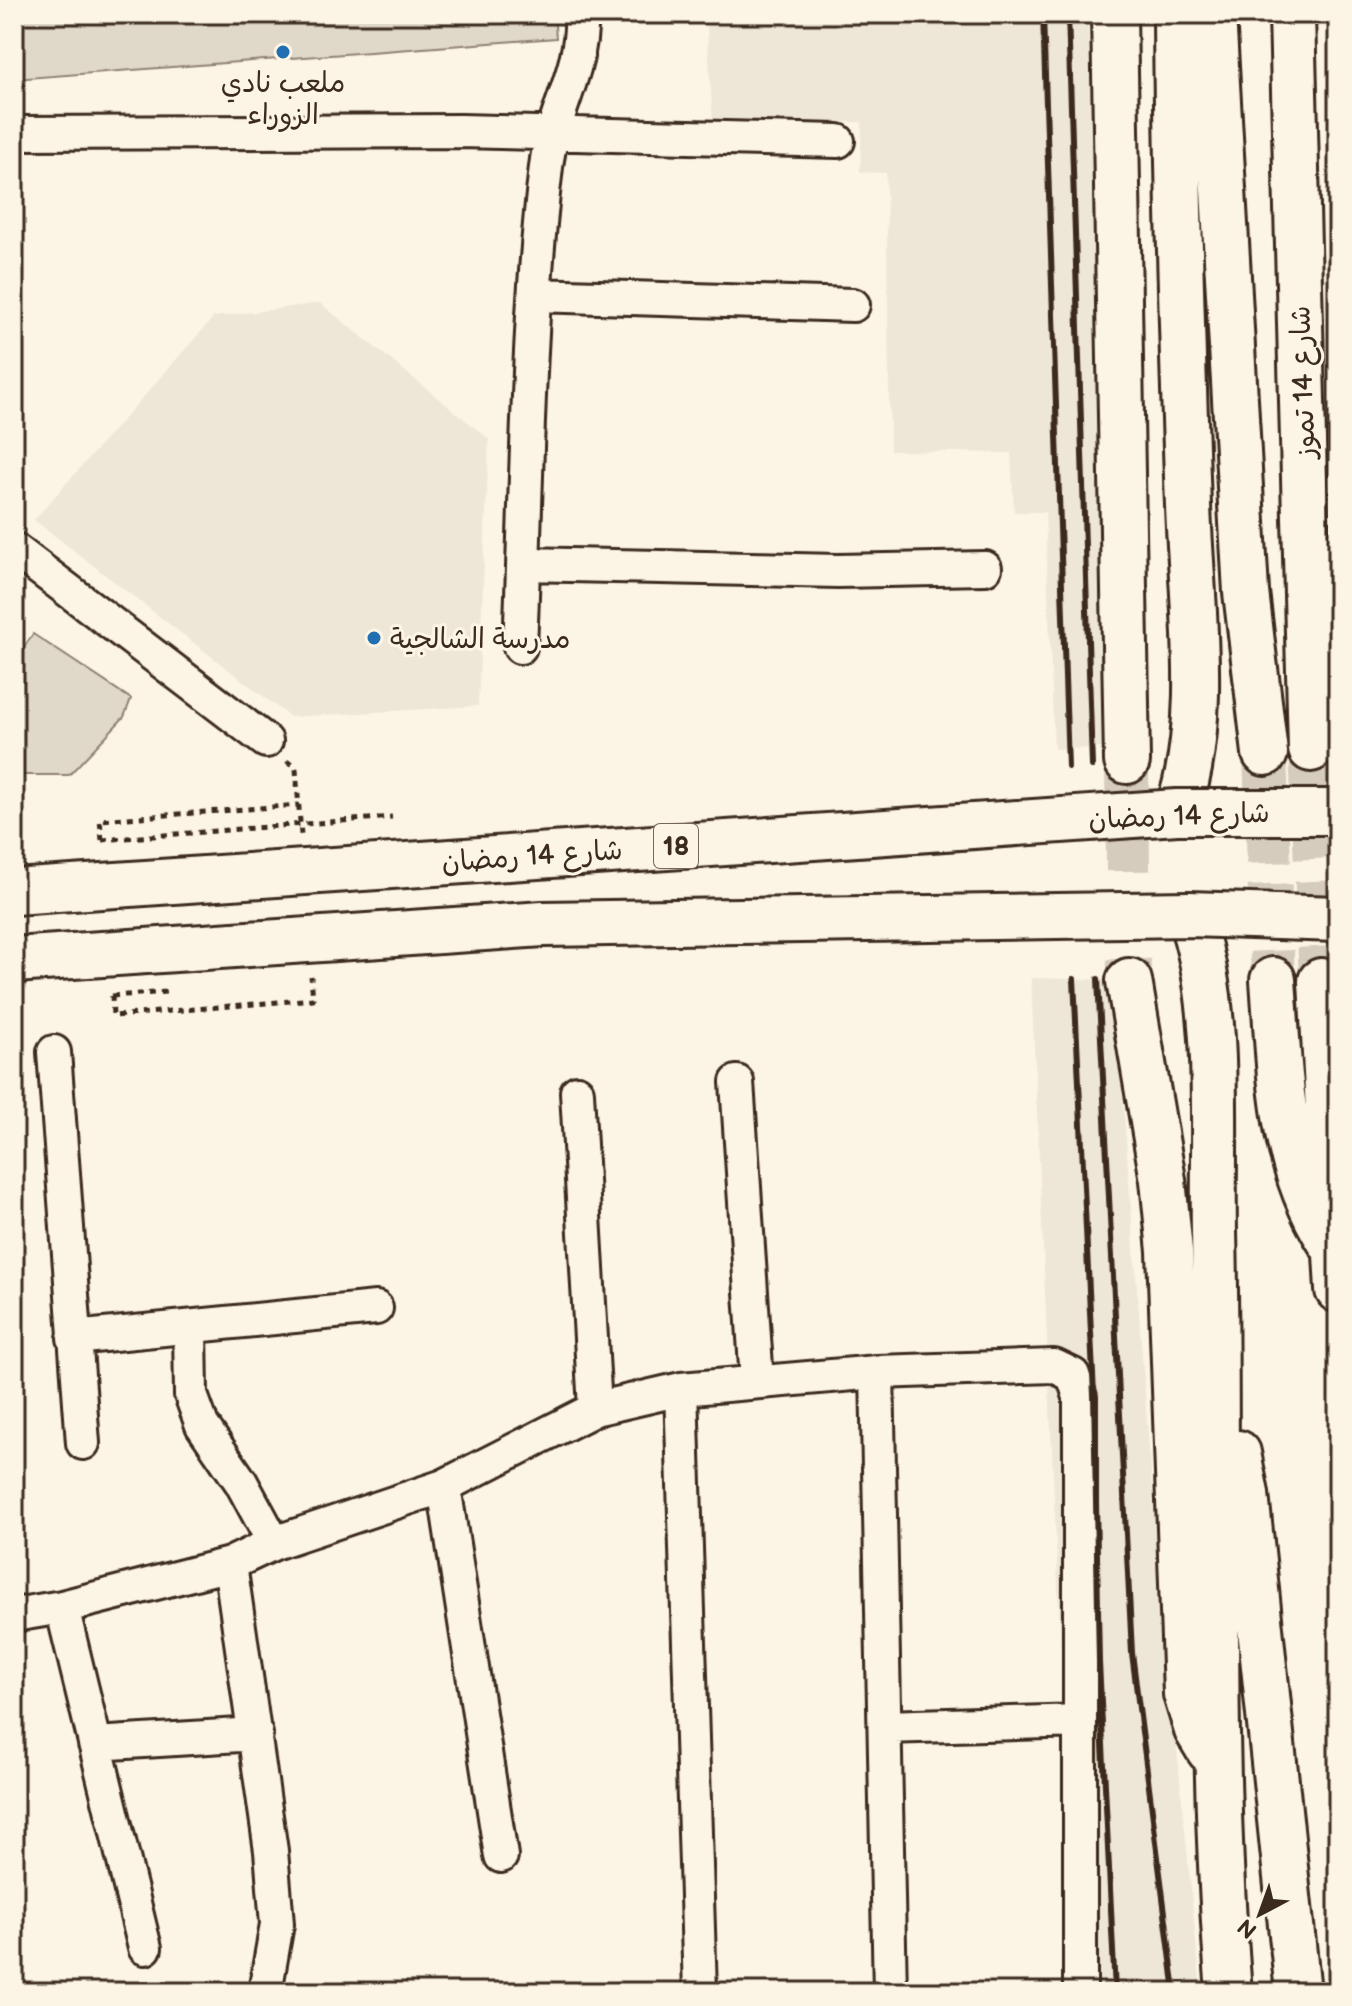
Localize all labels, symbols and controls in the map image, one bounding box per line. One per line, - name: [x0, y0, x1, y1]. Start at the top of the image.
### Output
- marker: ملعب نادي الزوراء: [274, 43, 292, 61]
- place label: ملعب نادي الزوراء: [221, 67, 345, 132]
- street label: شارع 14 تموز: [1284, 305, 1325, 461]
- place label: مدرسة الشالجية: [390, 623, 570, 656]
- marker: مدرسة الشالجية: [365, 629, 383, 647]
- street label: شارع 14 رمضان: [1088, 797, 1270, 838]
- road number: 18: [654, 824, 698, 868]
- street label: شارع 14 رمضان: [441, 834, 624, 881]
- north arrow: [1220, 1874, 1300, 1954]
- text: N: [1233, 1912, 1263, 1944]

